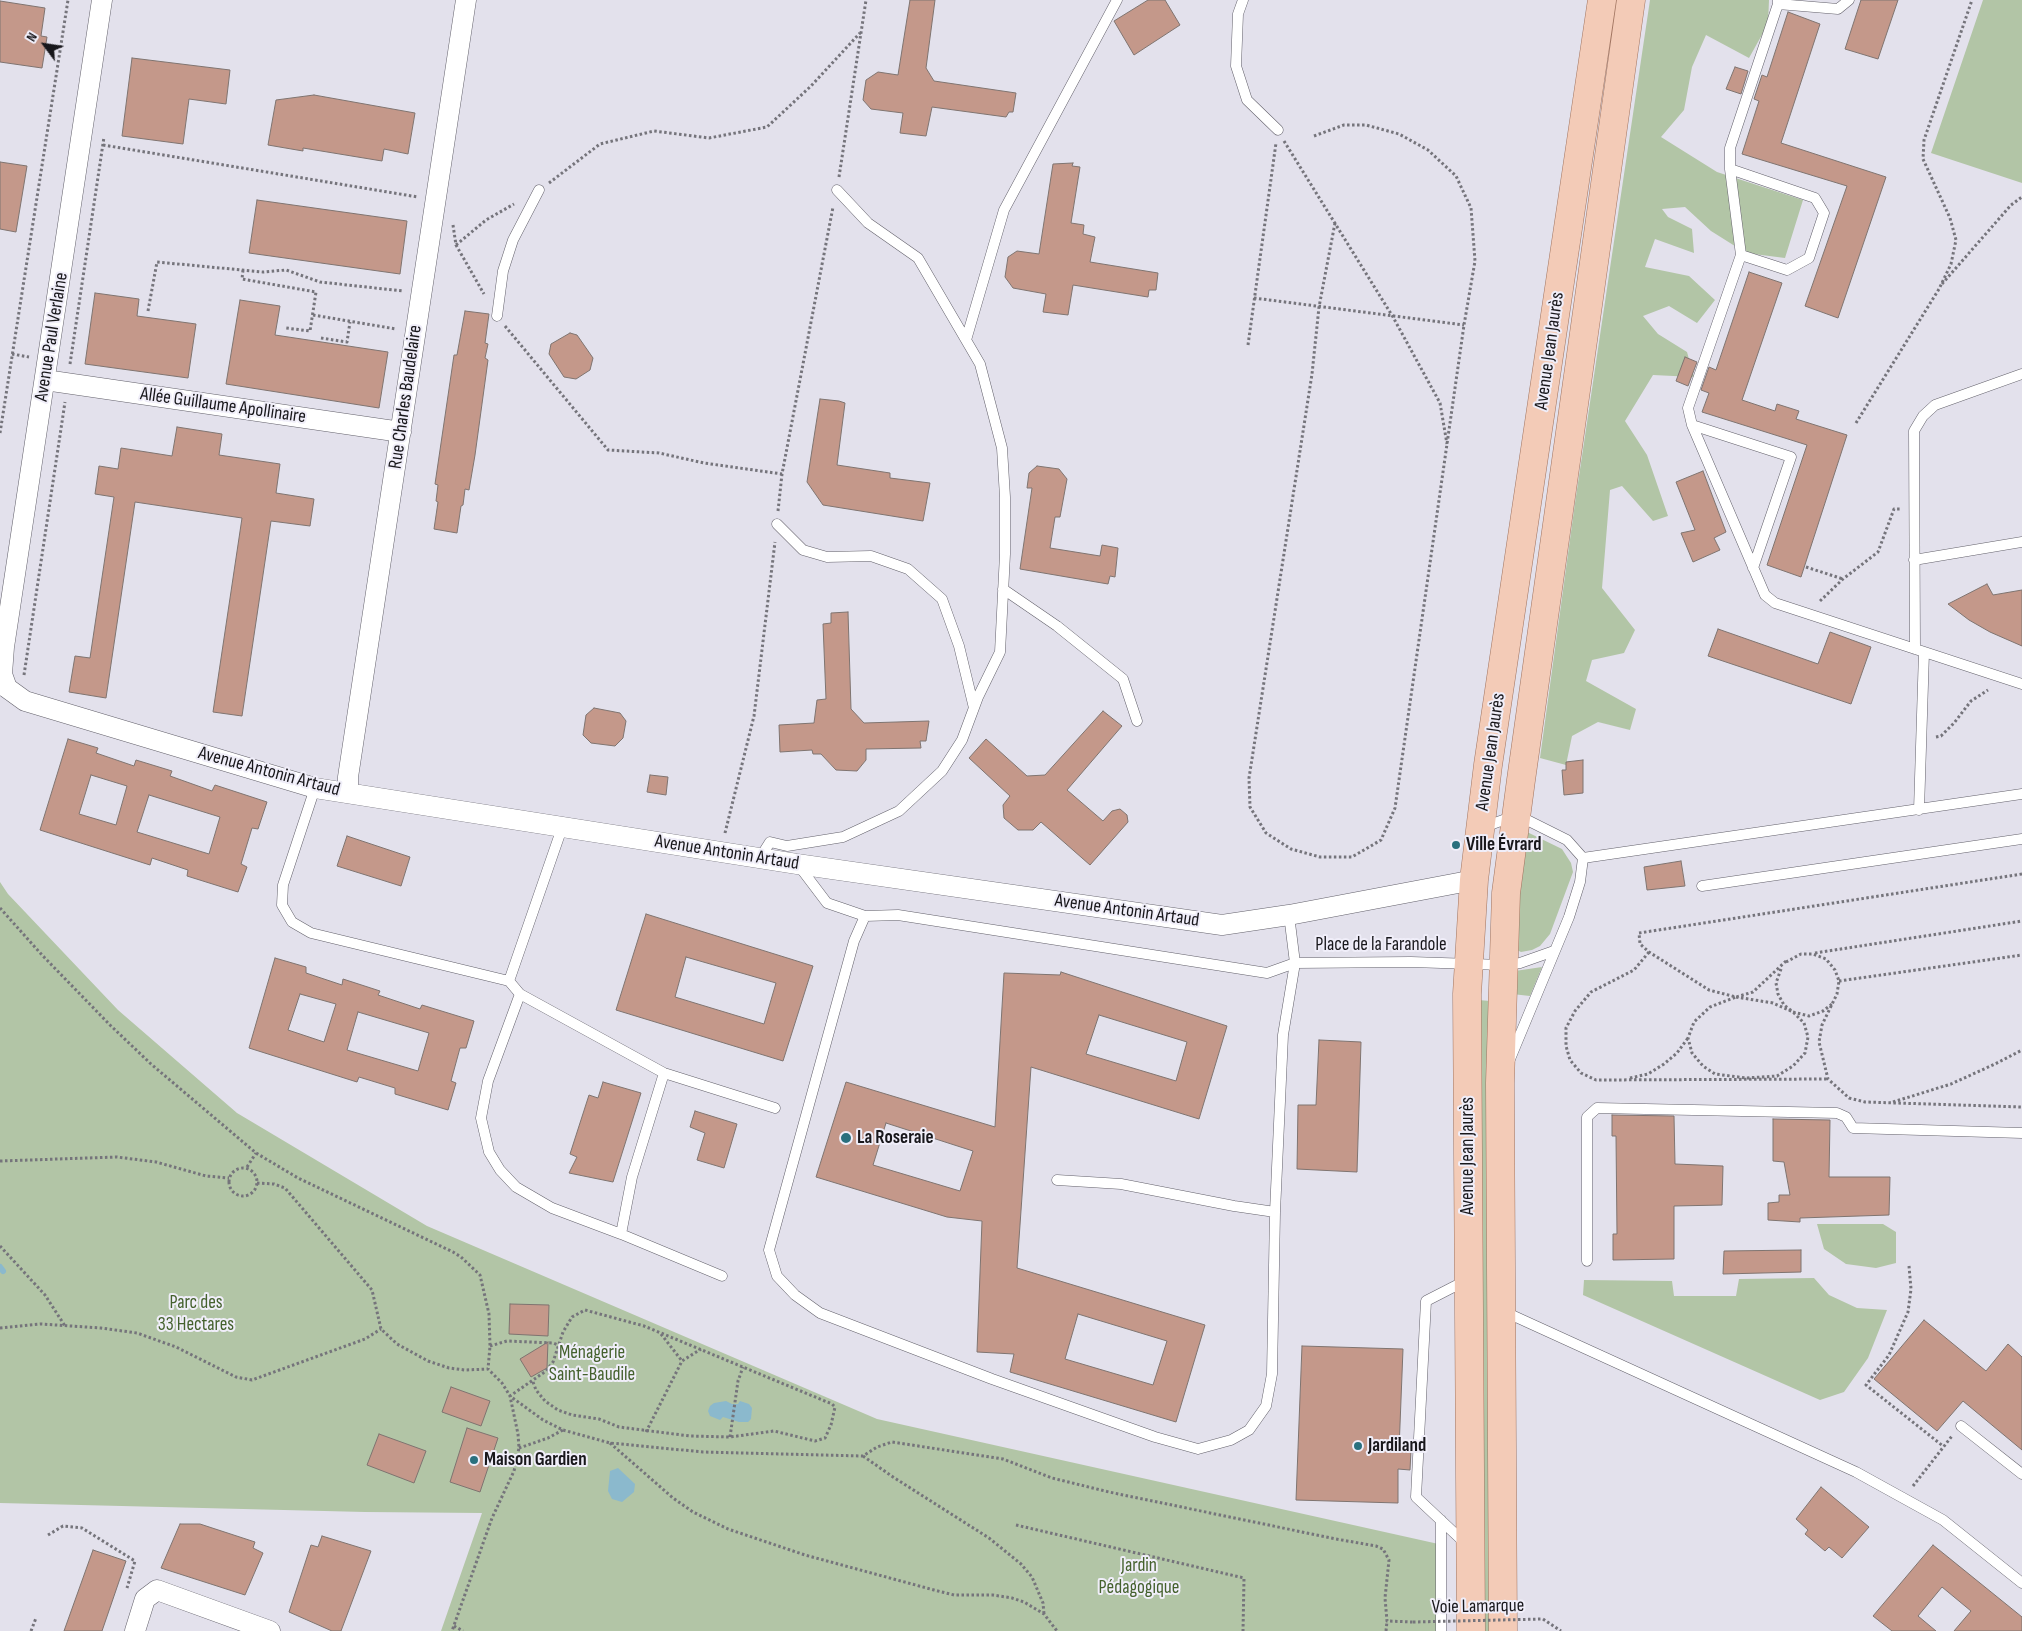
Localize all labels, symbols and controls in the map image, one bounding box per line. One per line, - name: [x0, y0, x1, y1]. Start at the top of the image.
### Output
- north arrow: [20, 20, 70, 70]
- text: N: [22, 29, 41, 45]
- street label: Avenue Paul Verlaine: [31, 271, 73, 403]
- street label: Avenue Jean Jaurès: [1530, 291, 1570, 411]
- street label: Rue Charles Baudelaire: [385, 324, 427, 470]
- street label: Allée Guillaume Apollinaire: [139, 383, 307, 429]
- street label: Avenue Jean Jaurès: [1471, 692, 1511, 812]
- street label: Avenue Antonin Artaud: [196, 742, 342, 802]
- street label: Avenue Antonin Artaud: [653, 830, 801, 876]
- place label: Ville Évrard: [1466, 834, 1541, 856]
- marker: Ville Évrard: [1450, 839, 1462, 851]
- street label: Avenue Antonin Artaud: [1053, 890, 1201, 932]
- street label: Place de la Farandole: [1315, 934, 1447, 956]
- street label: Avenue Jean Jaurès: [1457, 1097, 1479, 1215]
- place label: La Roseraie: [857, 1127, 934, 1149]
- marker: La Roseraie: [839, 1131, 853, 1145]
- park label: Parc des 33 Hectares: [158, 1292, 234, 1336]
- park label: Ménagerie Saint-Baudile: [549, 1342, 635, 1386]
- place label: Jardiland: [1368, 1435, 1426, 1457]
- marker: Jardiland: [1352, 1440, 1364, 1452]
- place label: Maison Gardien: [484, 1449, 587, 1471]
- marker: Maison Gardien: [468, 1454, 480, 1466]
- park label: Jardin Pédagogique: [1099, 1555, 1179, 1599]
- street label: Voie Lamarque: [1432, 1595, 1524, 1619]

